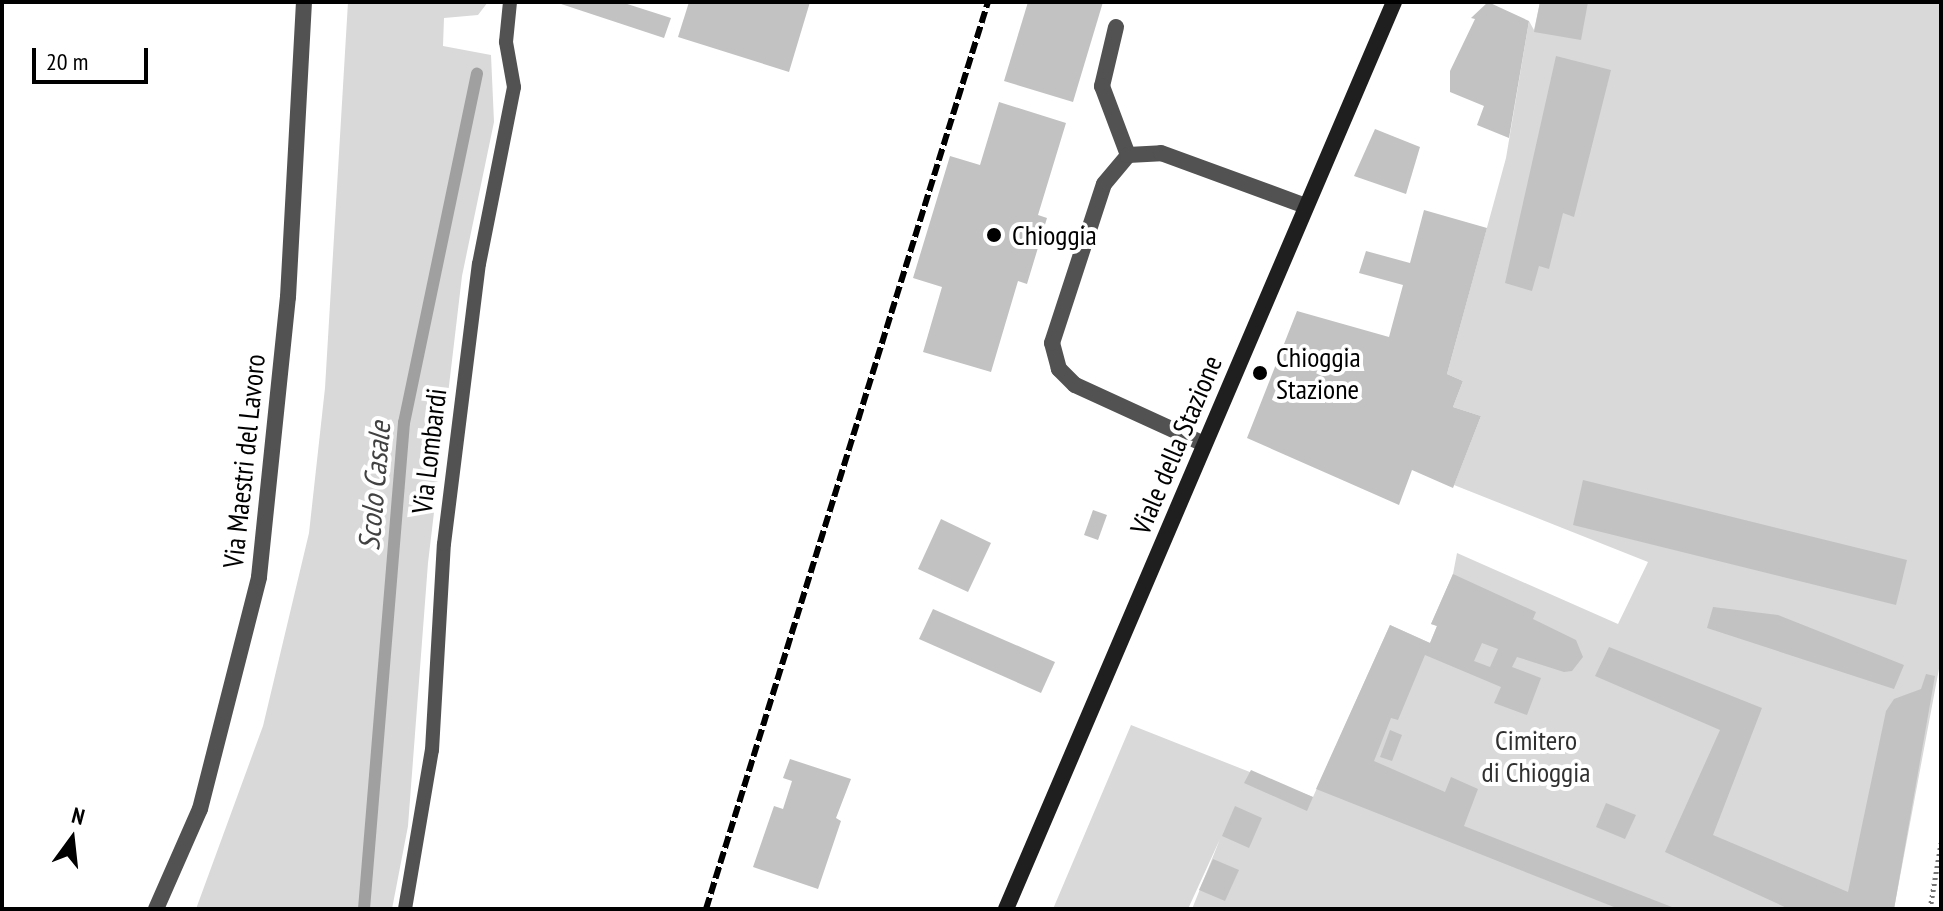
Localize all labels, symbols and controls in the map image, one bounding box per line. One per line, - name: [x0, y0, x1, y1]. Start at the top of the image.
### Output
- scale bar: [36, 32, 152, 82]
- text: 20 m: [46, 46, 88, 77]
- place label: Chioggia: [1012, 218, 1097, 252]
- marker: Chioggia: [983, 224, 1005, 246]
- place label: Chioggia Stazione: [1276, 340, 1361, 406]
- street label: Viale della Stazione: [1123, 350, 1229, 540]
- street label: Via Maestri del Lavoro: [216, 352, 272, 570]
- marker: Chioggia Stazione: [1251, 364, 1269, 382]
- street label: Via Lombardi: [405, 386, 453, 516]
- water label: Scolo Casale: [350, 420, 398, 552]
- park label: Cimitero di Chioggia: [1482, 723, 1590, 789]
- north arrow: [32, 799, 112, 879]
- text: N: [69, 801, 88, 831]

